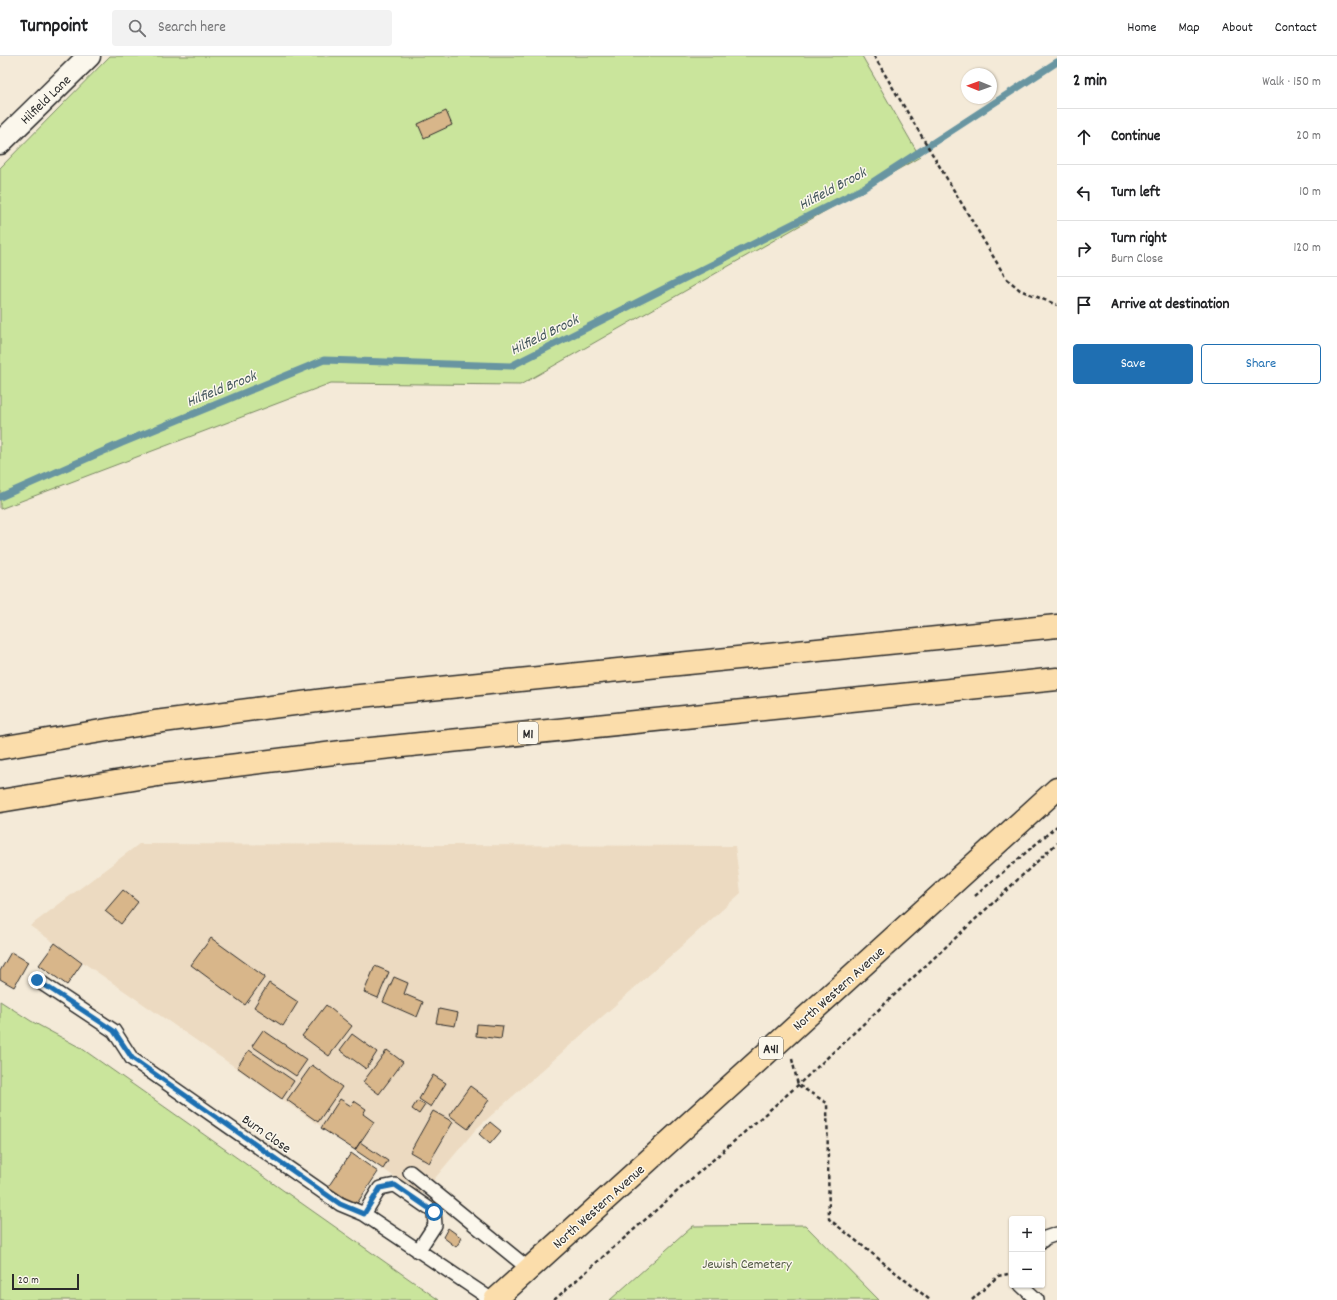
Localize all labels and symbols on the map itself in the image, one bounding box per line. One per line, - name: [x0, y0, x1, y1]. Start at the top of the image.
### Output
- north arrow: [961, 68, 997, 104]
- street label: Hilfield Lane: [17, 71, 76, 130]
- water label: Hilfield Brook: [795, 162, 872, 217]
- water label: Hilfield Brook: [507, 309, 584, 362]
- water label: Hilfield Brook: [183, 365, 262, 414]
- road number: M1: [518, 722, 538, 744]
- street label: North Western Avenue: [789, 943, 890, 1036]
- route end: [28, 971, 46, 989]
- road number: A41: [759, 1037, 783, 1059]
- street label: Burn Close: [237, 1110, 295, 1159]
- street label: North Western Avenue: [549, 1161, 650, 1254]
- route start: [425, 1203, 443, 1221]
- park label: Jewish Cemetery: [702, 1255, 792, 1275]
- scale bar: [12, 1272, 79, 1291]

